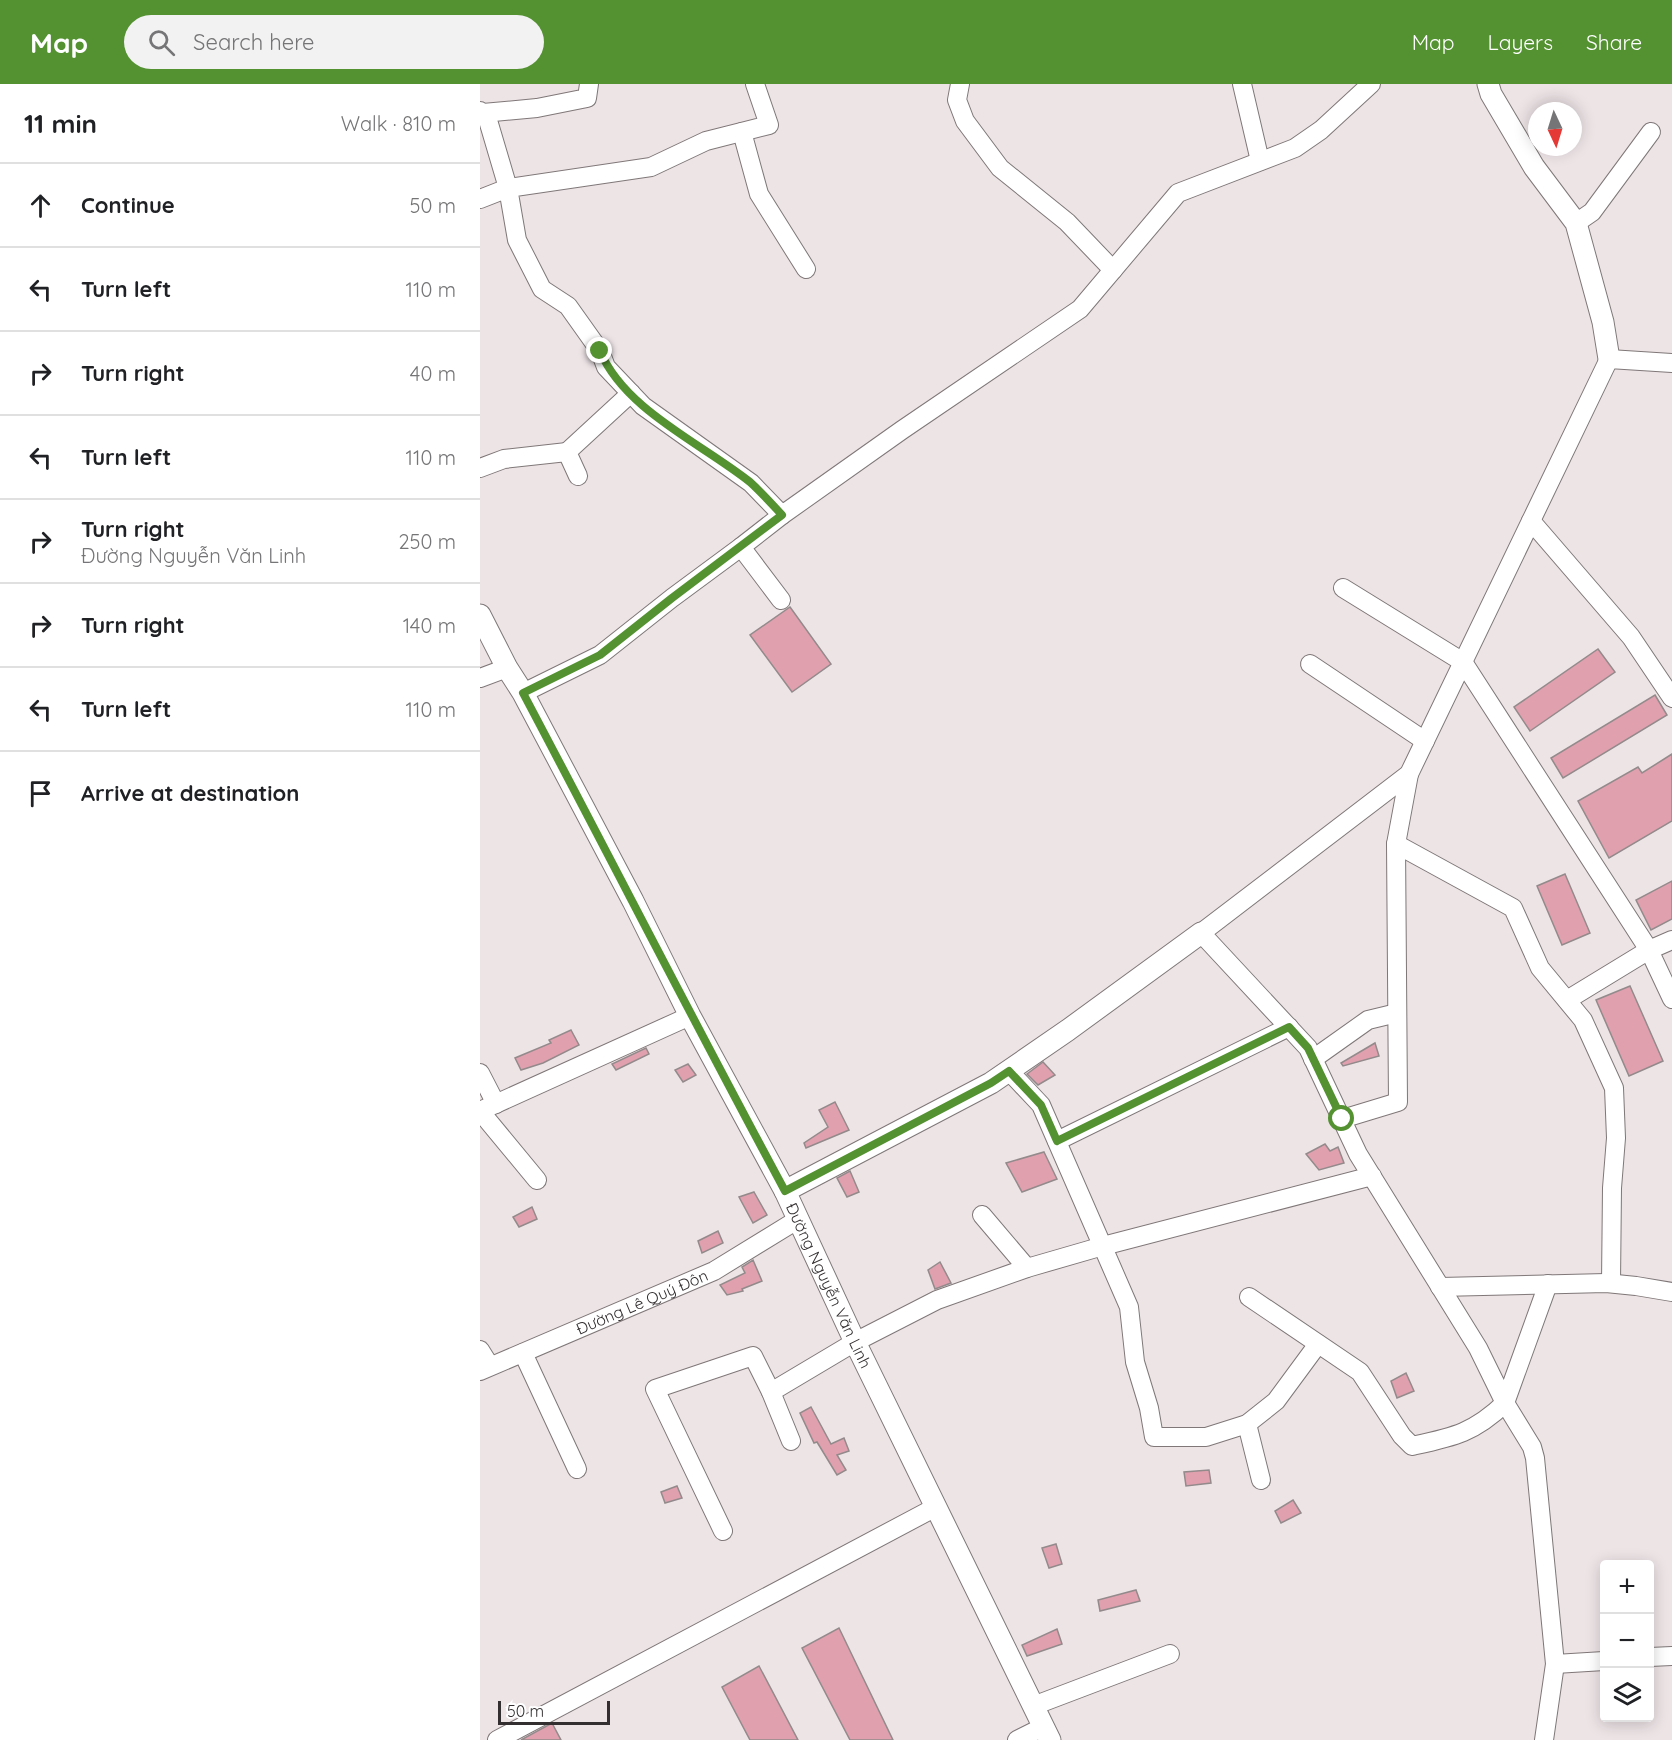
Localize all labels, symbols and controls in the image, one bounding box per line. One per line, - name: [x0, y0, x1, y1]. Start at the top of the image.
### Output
- search box: [124, 15, 544, 69]
- text: Map: [30, 25, 88, 60]
- icon: search: [145, 26, 178, 59]
- text: Search here: [193, 28, 315, 56]
- text: Map: [1412, 29, 1455, 55]
- text: Layers: [1488, 29, 1553, 55]
- text: Share: [1586, 29, 1642, 55]
- north arrow: [1528, 102, 1582, 156]
- text: 11 min: [24, 107, 97, 140]
- text: Walk · 810 m: [341, 111, 456, 136]
- icon: ahead: [24, 189, 57, 222]
- text: Continue: [81, 191, 175, 219]
- text: 50 m: [410, 193, 456, 218]
- icon: left: [24, 273, 57, 306]
- text: Turn left: [81, 275, 171, 303]
- text: 110 m: [406, 277, 456, 302]
- route end: [586, 337, 612, 363]
- icon: right: [24, 357, 57, 390]
- text: Turn right: [81, 359, 185, 387]
- text: 40 m: [410, 361, 456, 386]
- icon: left: [24, 441, 57, 474]
- text: Turn left: [81, 443, 171, 471]
- text: 110 m: [406, 445, 456, 470]
- text: Turn right: [81, 515, 185, 543]
- icon: right: [24, 525, 57, 558]
- text: 250 m: [398, 529, 456, 554]
- text: Đường Nguyễn Văn Linh: [81, 543, 306, 568]
- icon: right: [24, 609, 57, 642]
- text: Turn right: [81, 611, 185, 639]
- text: 140 m: [403, 613, 456, 638]
- icon: left: [24, 693, 57, 726]
- text: Turn left: [81, 695, 171, 723]
- text: 110 m: [406, 697, 456, 722]
- icon: arrive: [24, 777, 57, 810]
- text: Arrive at destination: [81, 779, 299, 807]
- route start: [1328, 1105, 1354, 1131]
- street label: Đường Nguyễn Văn Linh: [782, 1199, 876, 1371]
- street label: Đường Lê Quý Đôn: [573, 1265, 711, 1339]
- map controls: [1600, 1560, 1654, 1722]
- button: +: [1600, 1560, 1654, 1614]
- button: −: [1600, 1614, 1654, 1668]
- button: layers: [1600, 1668, 1654, 1722]
- scale bar: [498, 1698, 610, 1726]
- text: 50 m: [507, 1701, 544, 1721]

